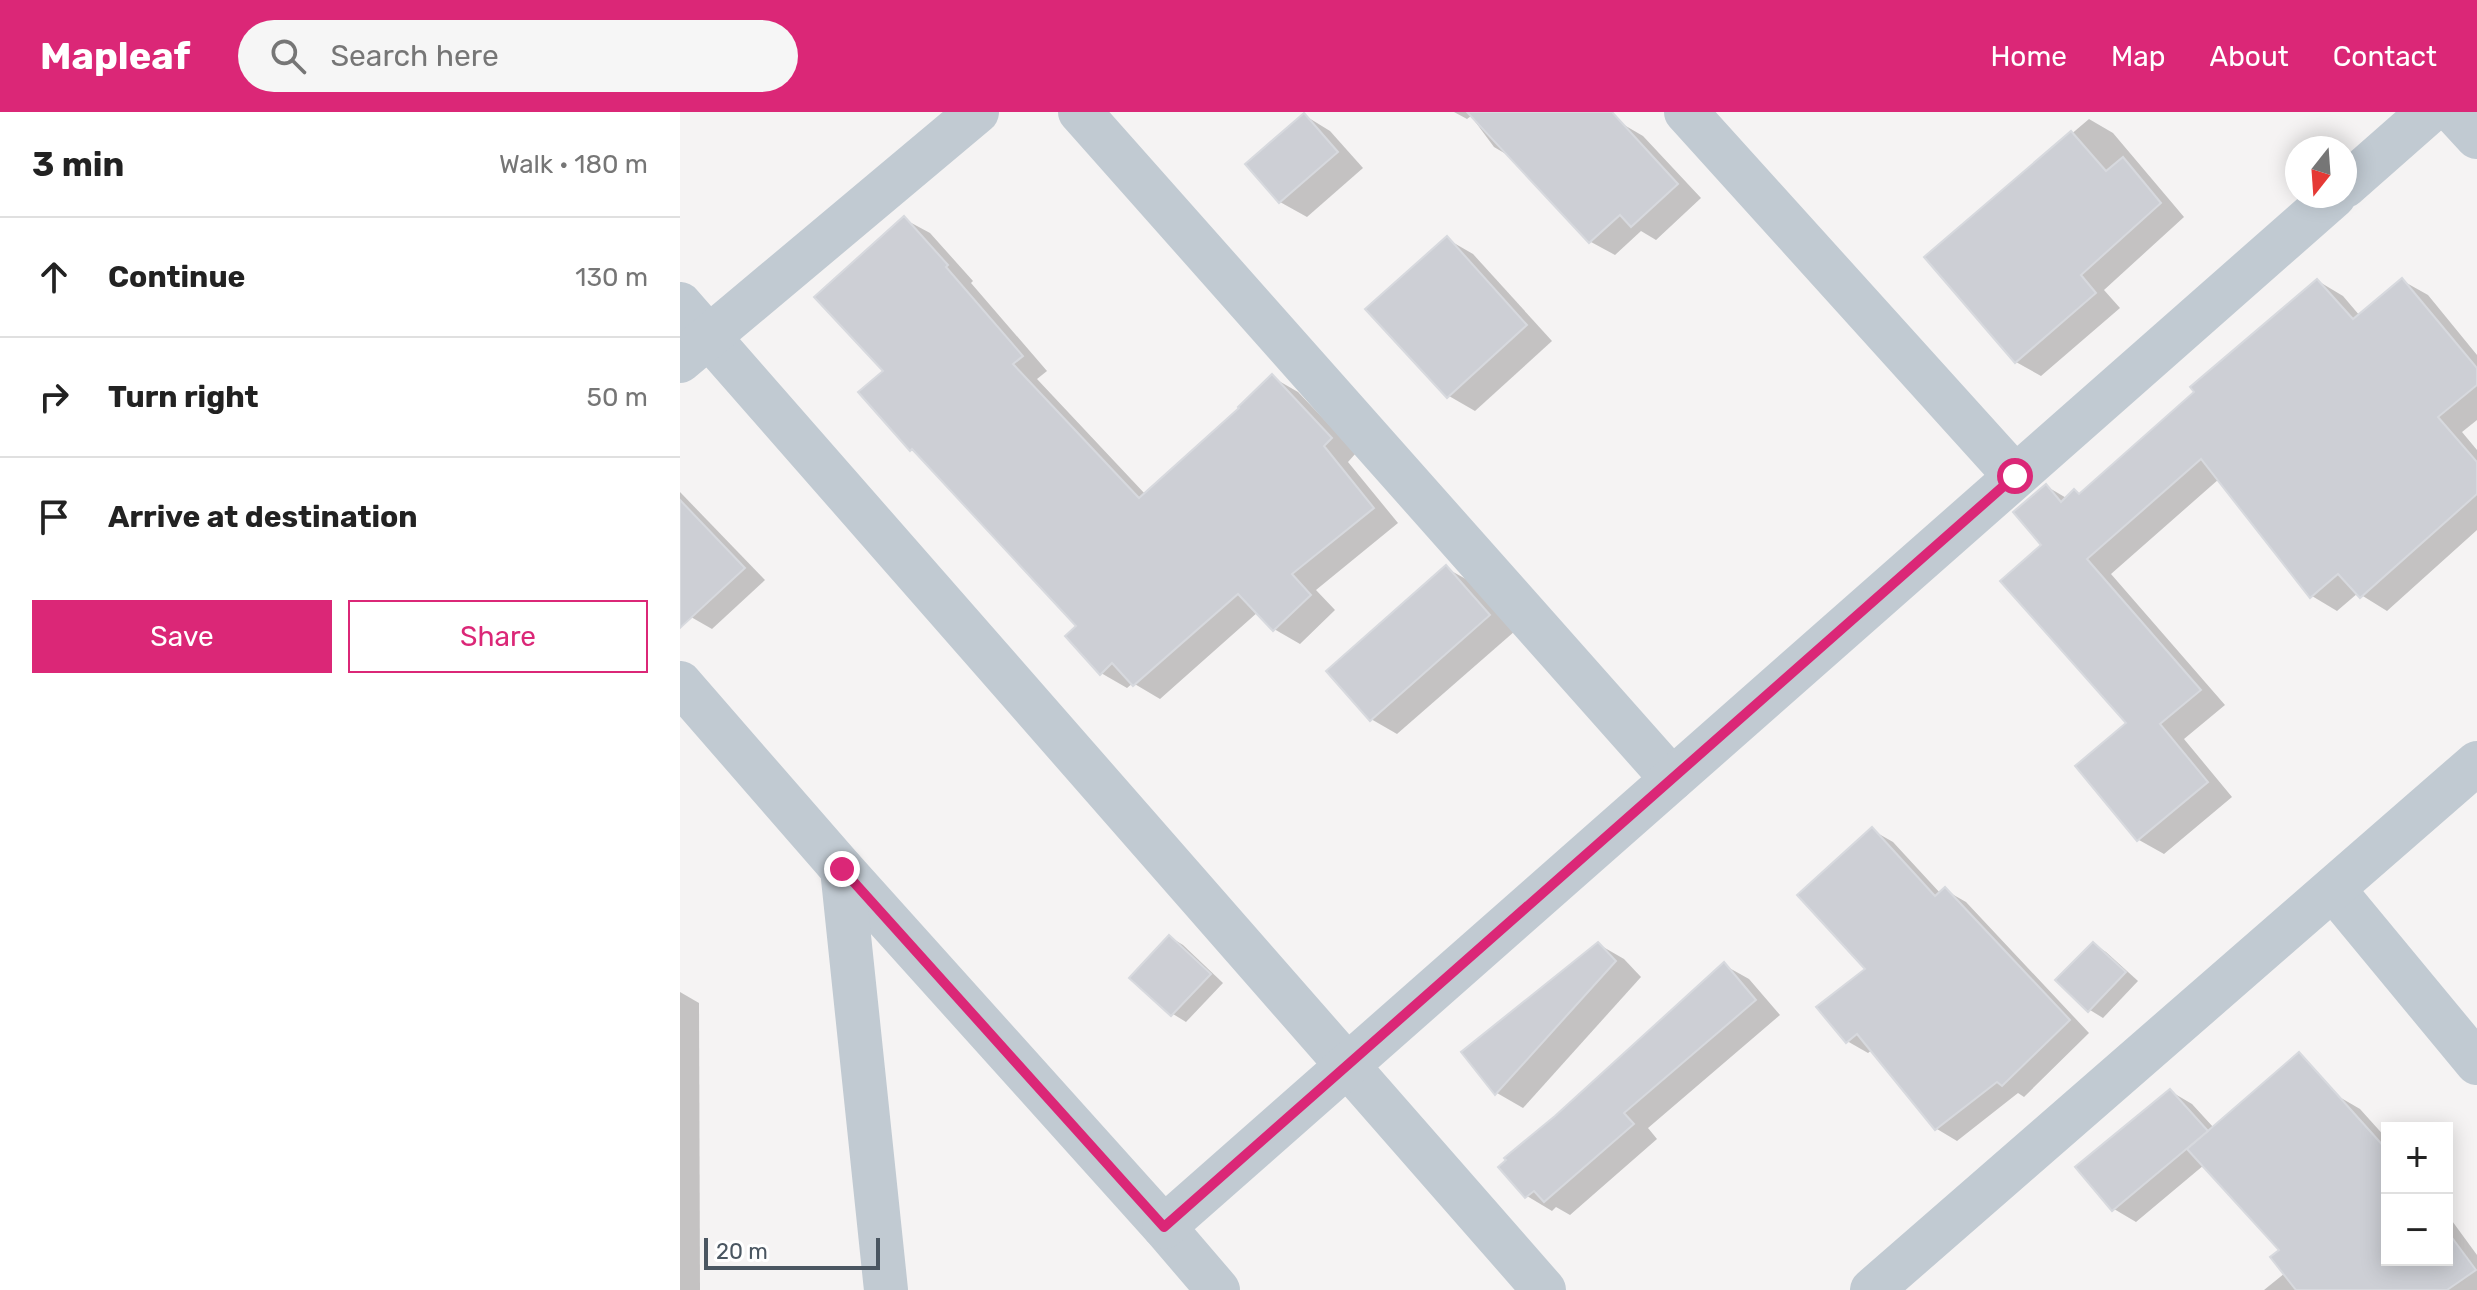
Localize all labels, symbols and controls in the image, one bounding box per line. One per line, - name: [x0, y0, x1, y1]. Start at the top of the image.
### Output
- search box: [238, 20, 798, 92]
- text: Mapleaf: [40, 33, 190, 79]
- icon: search: [266, 34, 310, 78]
- text: Search here: [330, 38, 499, 74]
- text: Home: [1990, 40, 2067, 73]
- text: Map: [2111, 40, 2165, 73]
- text: About: [2209, 40, 2289, 73]
- text: Contact: [2333, 40, 2437, 73]
- north arrow: [2285, 136, 2357, 208]
- text: 3 min: [32, 144, 124, 185]
- text: Walk · 180 m: [499, 149, 648, 180]
- icon: ahead: [32, 255, 76, 299]
- text: Continue: [108, 259, 245, 295]
- text: 130 m: [575, 262, 648, 293]
- icon: right: [32, 375, 76, 419]
- text: Turn right: [108, 379, 259, 415]
- text: 50 m: [587, 382, 648, 413]
- route start: [1997, 458, 2033, 494]
- icon: arrive: [32, 495, 76, 539]
- text: Arrive at destination: [108, 499, 418, 535]
- button: Save: [32, 600, 332, 673]
- button: Share: [348, 600, 648, 673]
- route end: [824, 851, 860, 887]
- map controls: [2381, 1122, 2453, 1266]
- button: +: [2381, 1122, 2453, 1194]
- button: −: [2381, 1194, 2453, 1266]
- scale bar: [704, 1234, 880, 1270]
- text: 20 m: [716, 1238, 768, 1265]

